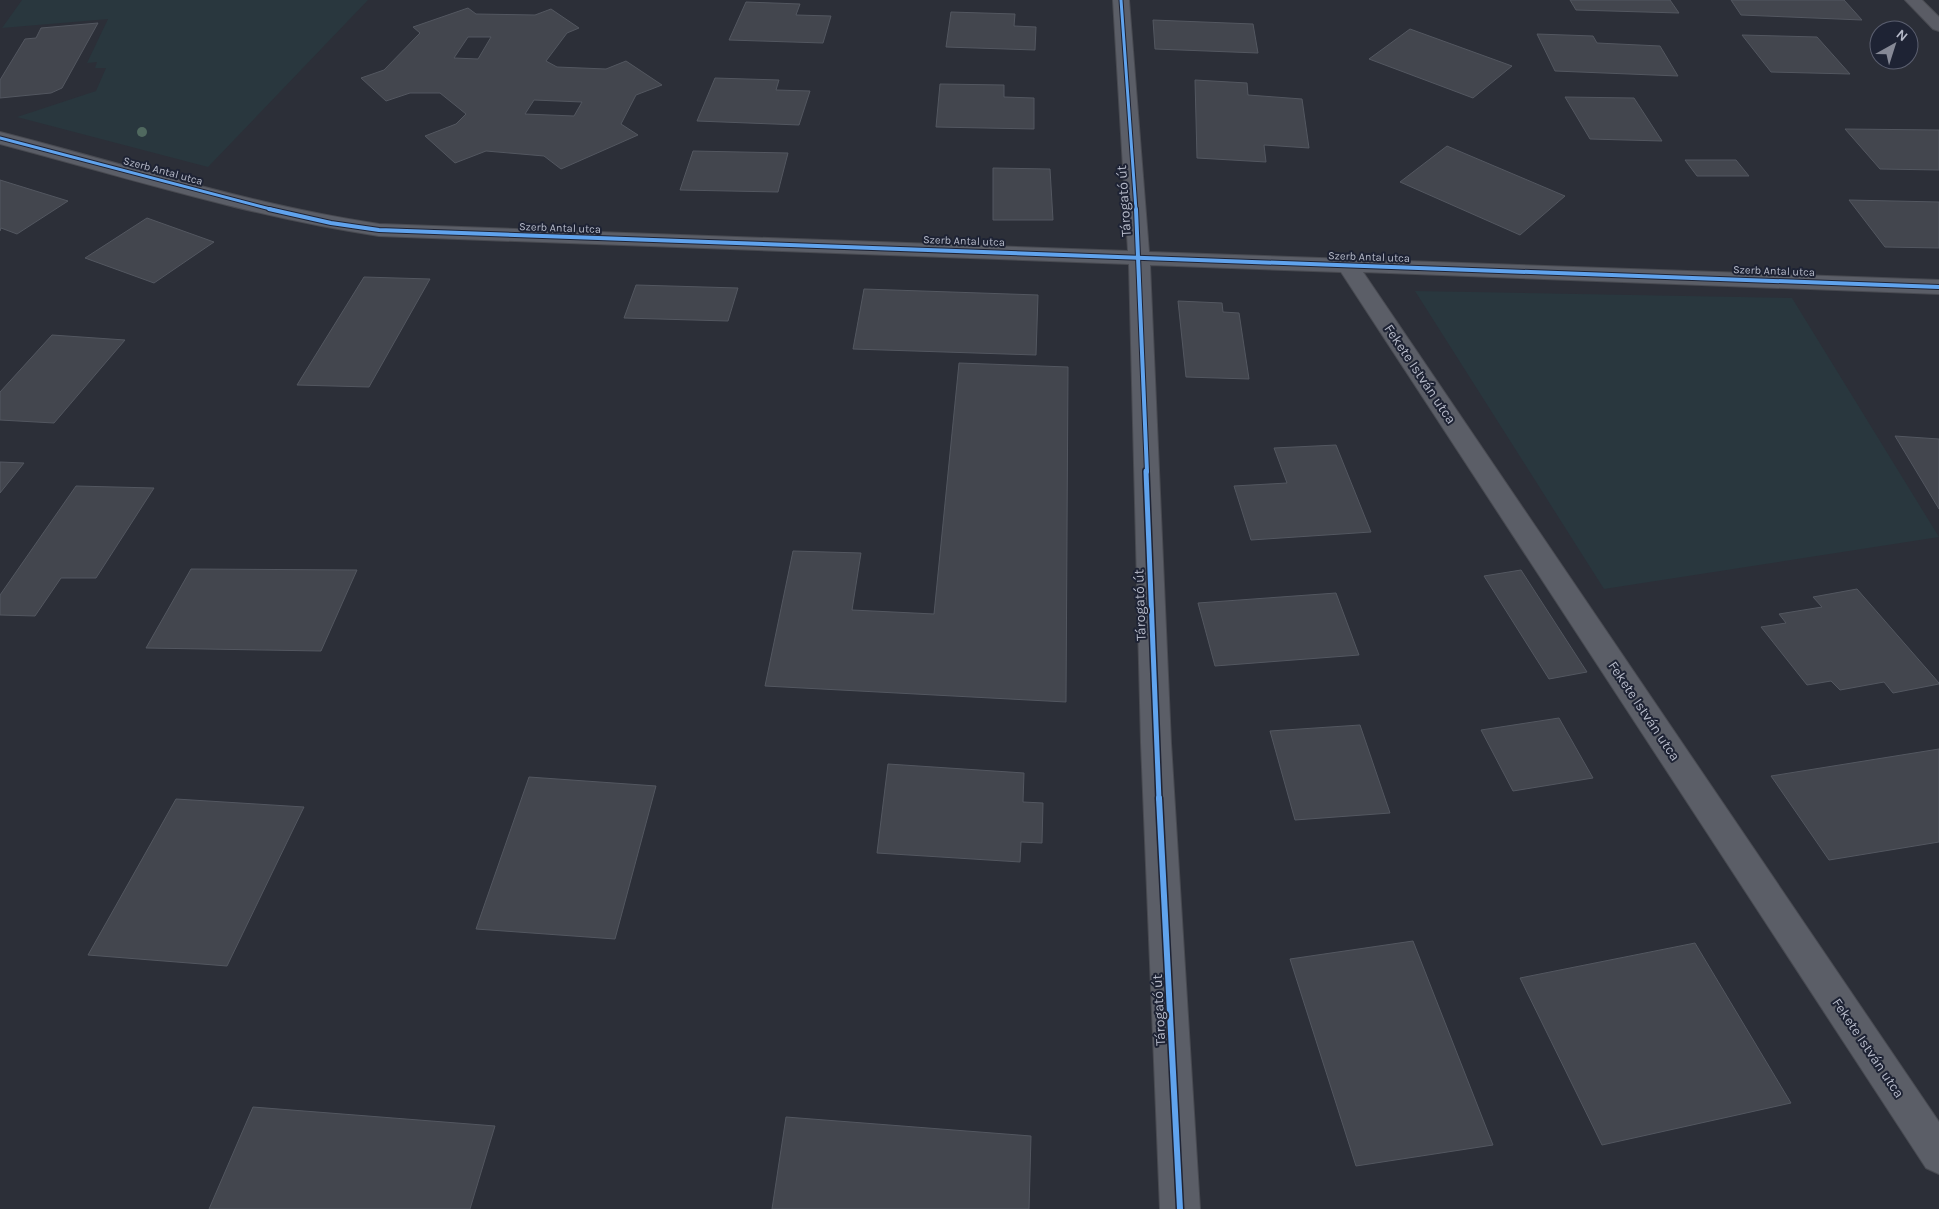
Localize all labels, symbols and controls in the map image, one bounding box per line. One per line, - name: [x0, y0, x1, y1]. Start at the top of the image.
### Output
- north arrow: [1869, 20, 1919, 70]
- text: N: [1893, 26, 1911, 45]
- street label: Szerb Antal utca: [122, 154, 204, 188]
- street label: Tárogató út: [1113, 165, 1135, 237]
- street label: Szerb Antal utca: [519, 220, 601, 236]
- street label: Szerb Antal utca: [923, 233, 1005, 249]
- street label: Szerb Antal utca: [1328, 249, 1410, 265]
- street label: Szerb Antal utca: [1733, 263, 1815, 279]
- street label: Fekete István utca: [1380, 321, 1460, 427]
- street label: Tárogató út: [1130, 569, 1150, 641]
- street label: Fekete István utca: [1604, 658, 1684, 764]
- street label: Tárogató út: [1149, 974, 1169, 1046]
- street label: Fekete István utca: [1828, 995, 1908, 1101]

